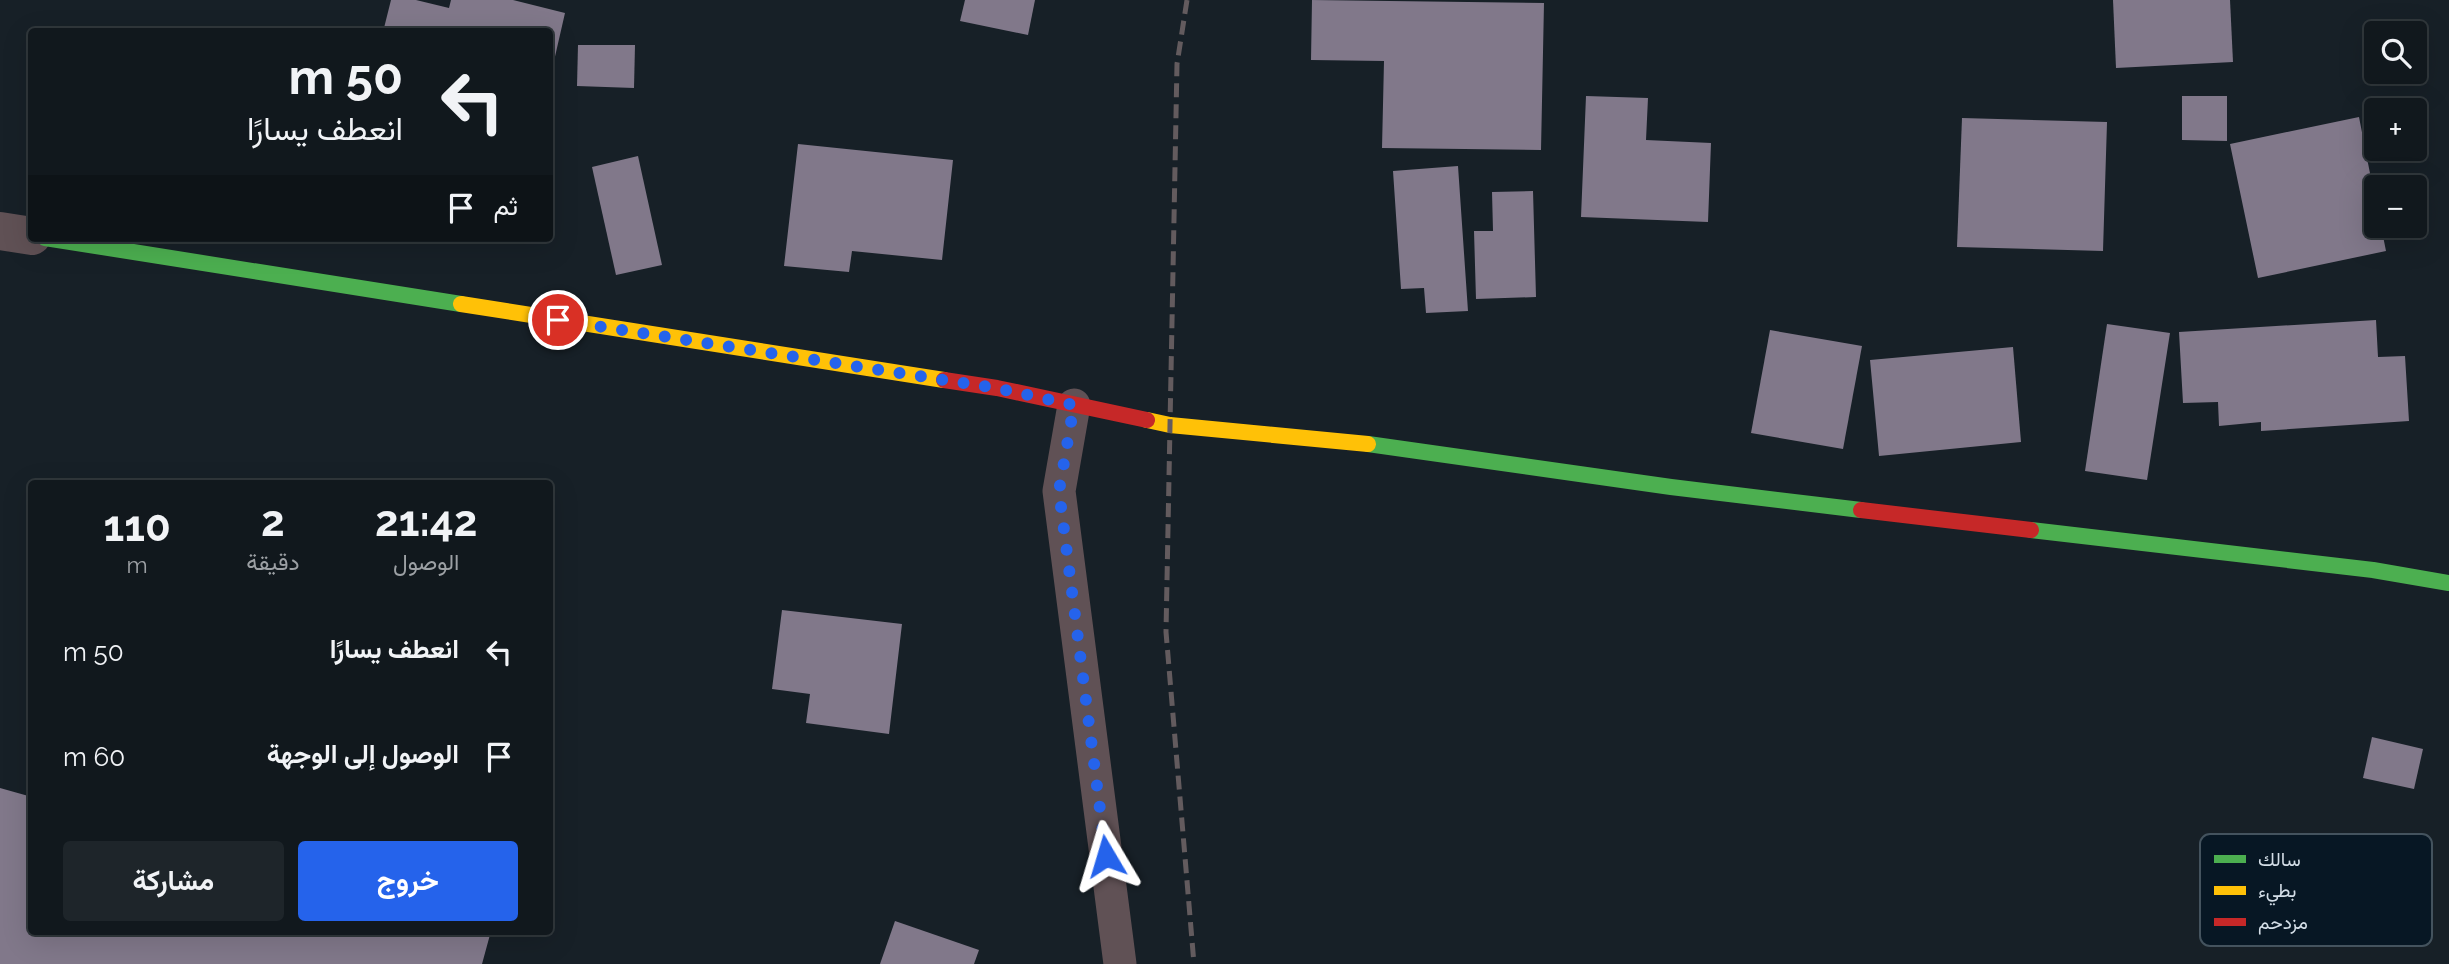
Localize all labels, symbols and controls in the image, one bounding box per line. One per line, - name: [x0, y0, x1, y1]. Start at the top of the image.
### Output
- map controls: [2364, 21, 2427, 238]
- button: search: [2364, 21, 2427, 84]
- text: 50 m: [288, 48, 403, 105]
- icon: left: [427, 56, 518, 147]
- button: +: [2364, 98, 2427, 161]
- text: انعطف يسارًا: [247, 110, 403, 147]
- button: −: [2364, 175, 2427, 238]
- icon: arrive: [442, 189, 480, 227]
- text: ثم: [494, 191, 518, 221]
- pin: [528, 290, 588, 350]
- icon: arrive: [539, 301, 577, 339]
- text: 2: [261, 497, 285, 546]
- text: 21:42: [375, 497, 478, 546]
- text: 110: [104, 502, 171, 551]
- text: دقيقة: [246, 548, 300, 575]
- text: الوصول: [393, 548, 459, 575]
- text: m: [127, 551, 148, 578]
- icon: left: [480, 633, 518, 671]
- text: انعطف يسارًا: [330, 634, 459, 664]
- text: 50 m: [63, 637, 124, 667]
- icon: arrive: [480, 738, 518, 776]
- text: الوصول إلى الوجهة: [267, 739, 459, 769]
- text: 60 m: [63, 742, 125, 772]
- position arrow: [1069, 819, 1143, 893]
- legend: [2200, 834, 2432, 946]
- button: مشاركة: [63, 841, 284, 921]
- button: خروج: [298, 841, 518, 921]
- text: سالك: [2258, 848, 2301, 870]
- text: بطيء: [2258, 879, 2296, 906]
- text: مزدحم: [2258, 911, 2308, 935]

